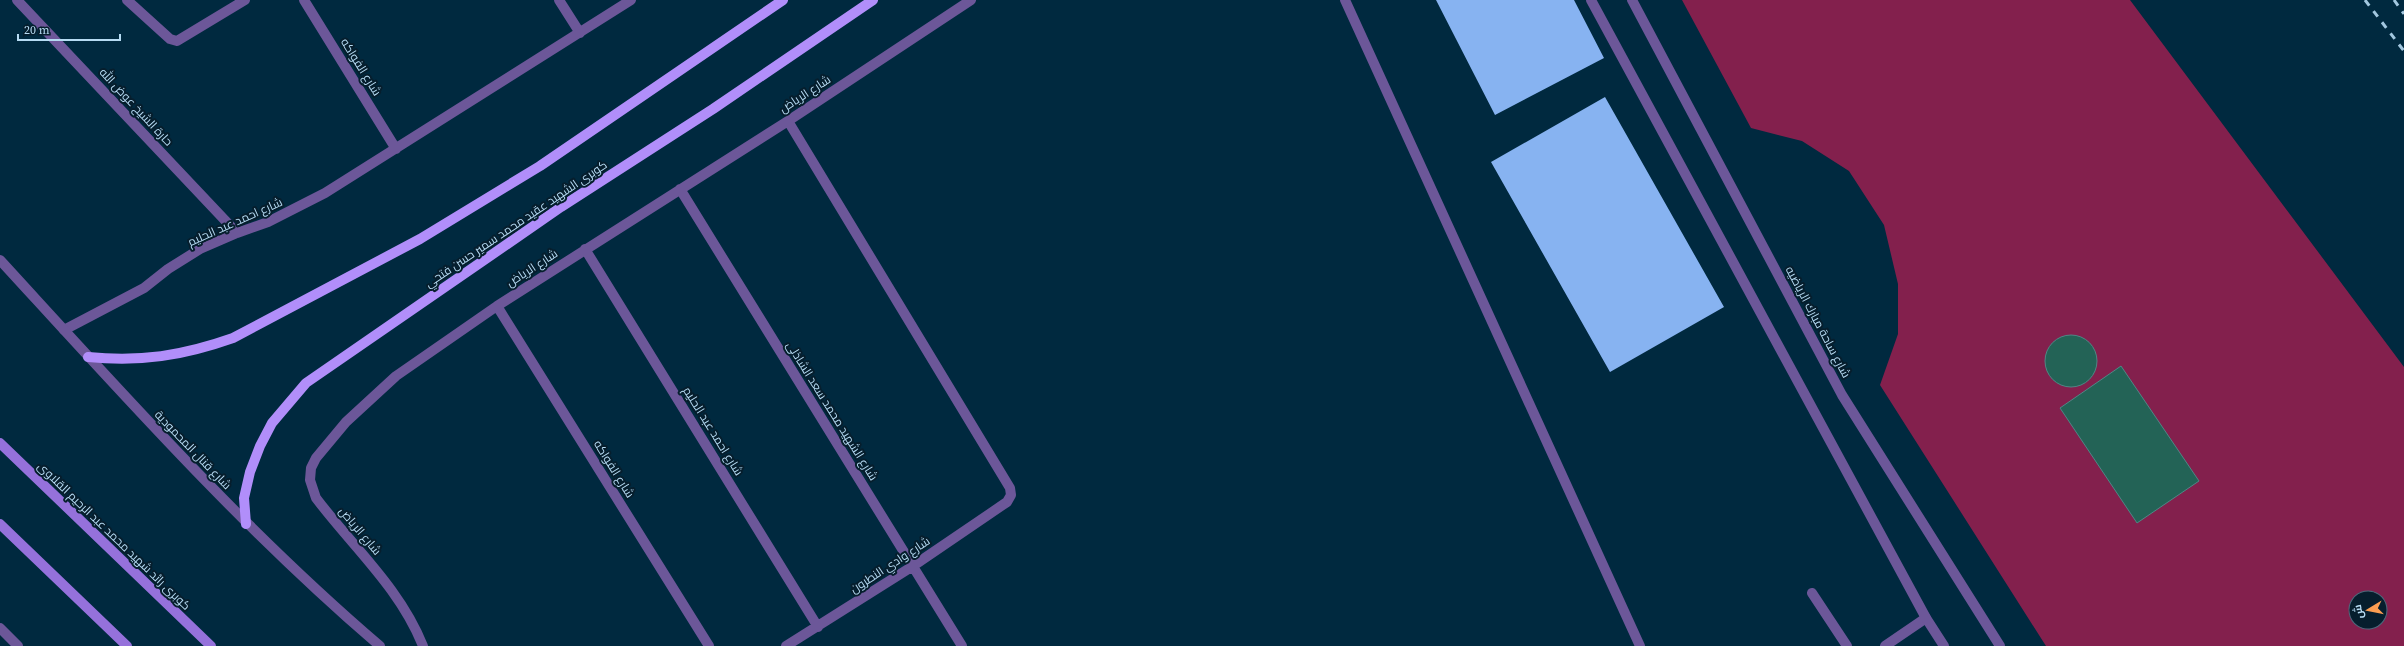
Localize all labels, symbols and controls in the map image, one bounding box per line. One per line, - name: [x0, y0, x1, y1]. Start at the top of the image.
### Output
- scale bar: [18, 16, 120, 42]
- text: 20 m: [24, 22, 50, 38]
- street label: شارع الفواكه: [337, 35, 385, 99]
- street label: حارة الشيخ عوض الله: [96, 65, 176, 149]
- street label: شارع الرياض: [776, 71, 834, 117]
- street label: كوبرى الشهيد عقيد محمد سمير حسن فتحي: [422, 157, 611, 293]
- street label: شارع احمد عبد الحليم: [185, 194, 285, 250]
- street label: شارع الرياض: [503, 245, 561, 291]
- street label: شارع ساحة مبارك الرياضيه: [1782, 263, 1854, 381]
- street label: شارع الشهيد محمد سعد الشاذلى: [783, 338, 881, 484]
- street label: شارع احمد عبد الحليم: [679, 384, 747, 479]
- street label: شارع قنال المحمودية: [151, 407, 235, 493]
- street label: شارع الفواكه: [590, 437, 638, 501]
- street label: كوبرى رائد شهيد محمد عبد الرحيم القلاوى: [34, 458, 194, 614]
- street label: شارع الرياض: [335, 504, 385, 558]
- street label: شارع وادي النطرون: [847, 533, 934, 599]
- north arrow: [2348, 590, 2388, 630]
- text: ش: [2350, 603, 2367, 620]

